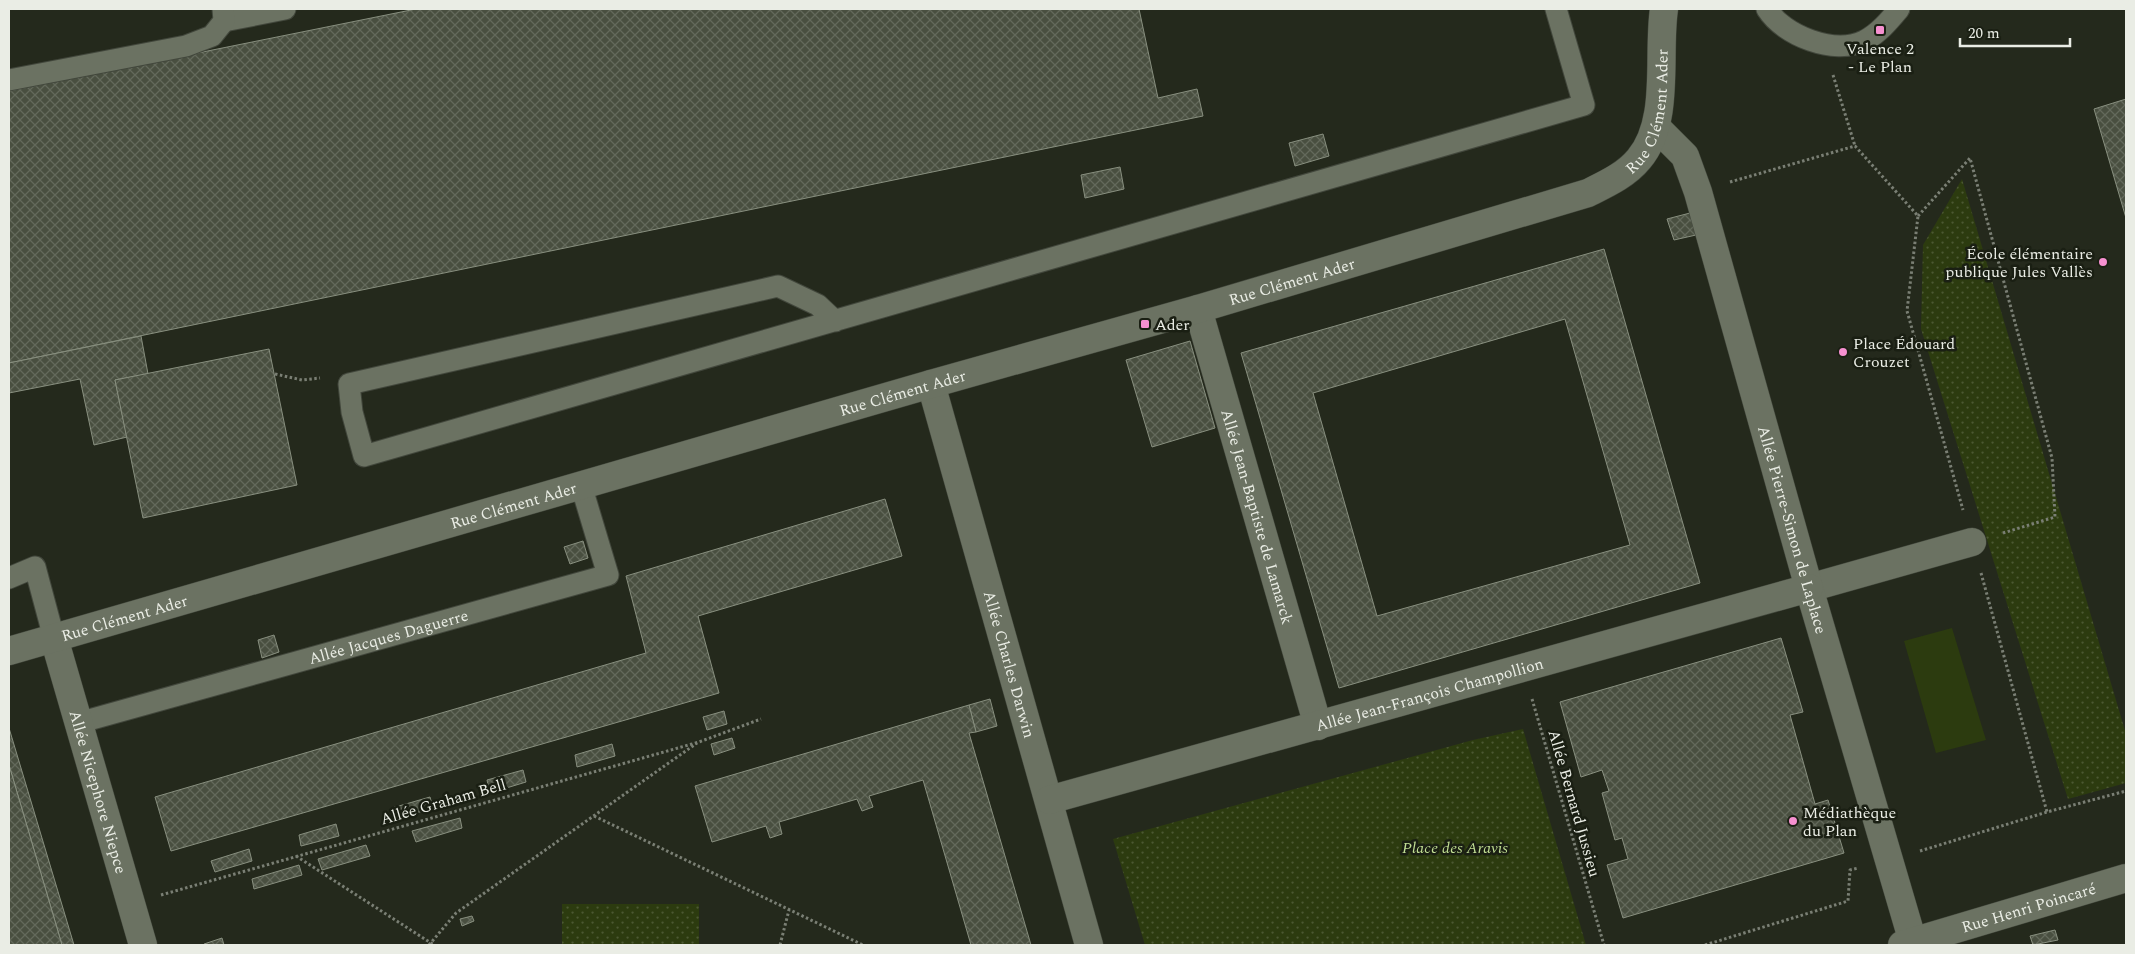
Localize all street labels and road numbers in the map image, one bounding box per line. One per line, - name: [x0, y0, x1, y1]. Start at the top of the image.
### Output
- street label: Rue Clément Ader: [1620, 49, 1675, 180]
- street label: Rue Clément Ader: [1226, 252, 1358, 312]
- street label: Rue Clément Ader: [836, 364, 969, 423]
- street label: Allée Jean-Baptiste de Lamarck: [1214, 406, 1299, 627]
- street label: Allée Pierre-Simon de Laplace: [1751, 423, 1833, 637]
- street label: Rue Clément Ader: [447, 476, 580, 536]
- street label: Allée Charles Darwin: [977, 588, 1041, 741]
- street label: Rue Clément Ader: [58, 589, 191, 648]
- street label: Allée Jacques Daguerre: [306, 604, 471, 671]
- street label: Allée Jean-François Champollion: [1313, 652, 1546, 738]
- street label: Allée Nicephore Niepce: [62, 707, 133, 877]
- street label: Allée Bernard Jussieu: [1542, 727, 1607, 880]
- street label: Allée Graham Bell: [378, 773, 509, 831]
- street label: Rue Henri Poincaré: [1959, 877, 2099, 940]

